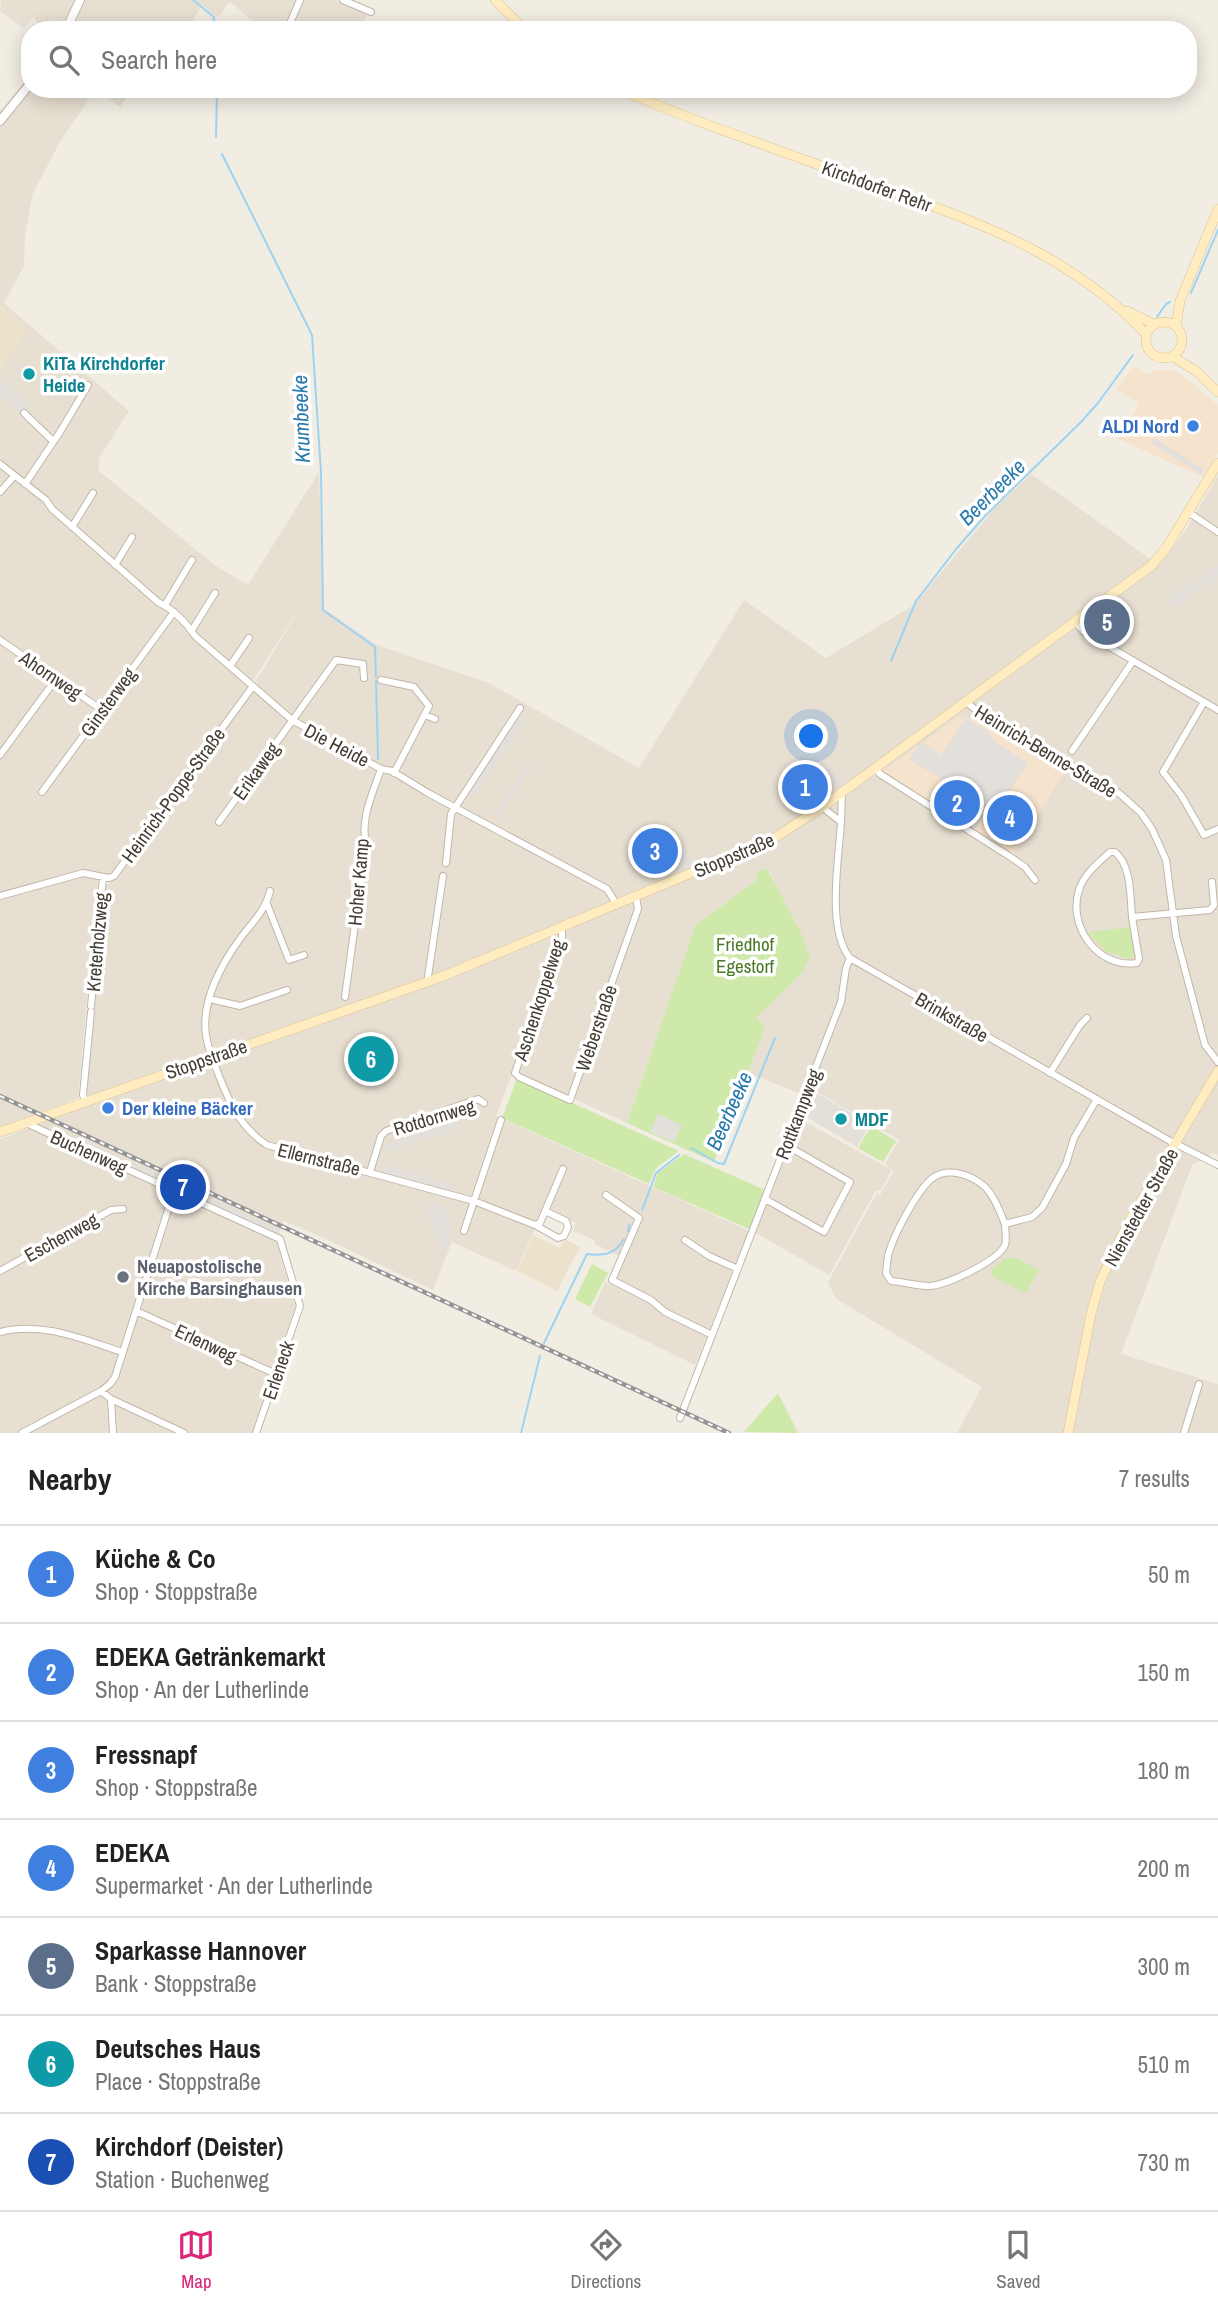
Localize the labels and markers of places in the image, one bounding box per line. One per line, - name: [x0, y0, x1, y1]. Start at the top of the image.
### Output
- place label: KiTa Kirchdorfer Heide: [43, 350, 165, 398]
- marker: KiTa Kirchdorfer Heide: [21, 366, 37, 382]
- place label: ALDI Nord: [1102, 413, 1179, 439]
- marker: ALDI Nord: [1185, 418, 1201, 434]
- pin: 5: [1084, 596, 1130, 648]
- pin: 1: [782, 761, 828, 813]
- pin: 2: [934, 777, 980, 829]
- pin: 4: [987, 792, 1033, 844]
- pin: 3: [632, 825, 678, 877]
- pin: 6: [348, 1033, 394, 1085]
- place label: Der kleine Bäcker: [122, 1095, 253, 1121]
- marker: Der kleine Bäcker: [100, 1100, 116, 1116]
- place label: MDF: [855, 1106, 889, 1132]
- marker: MDF: [833, 1111, 849, 1127]
- pin: 7: [160, 1161, 206, 1213]
- place label: Neuapostolische Kirche Barsinghausen: [137, 1253, 302, 1301]
- marker: Neuapostolische Kirche Barsinghausen: [115, 1269, 131, 1285]

